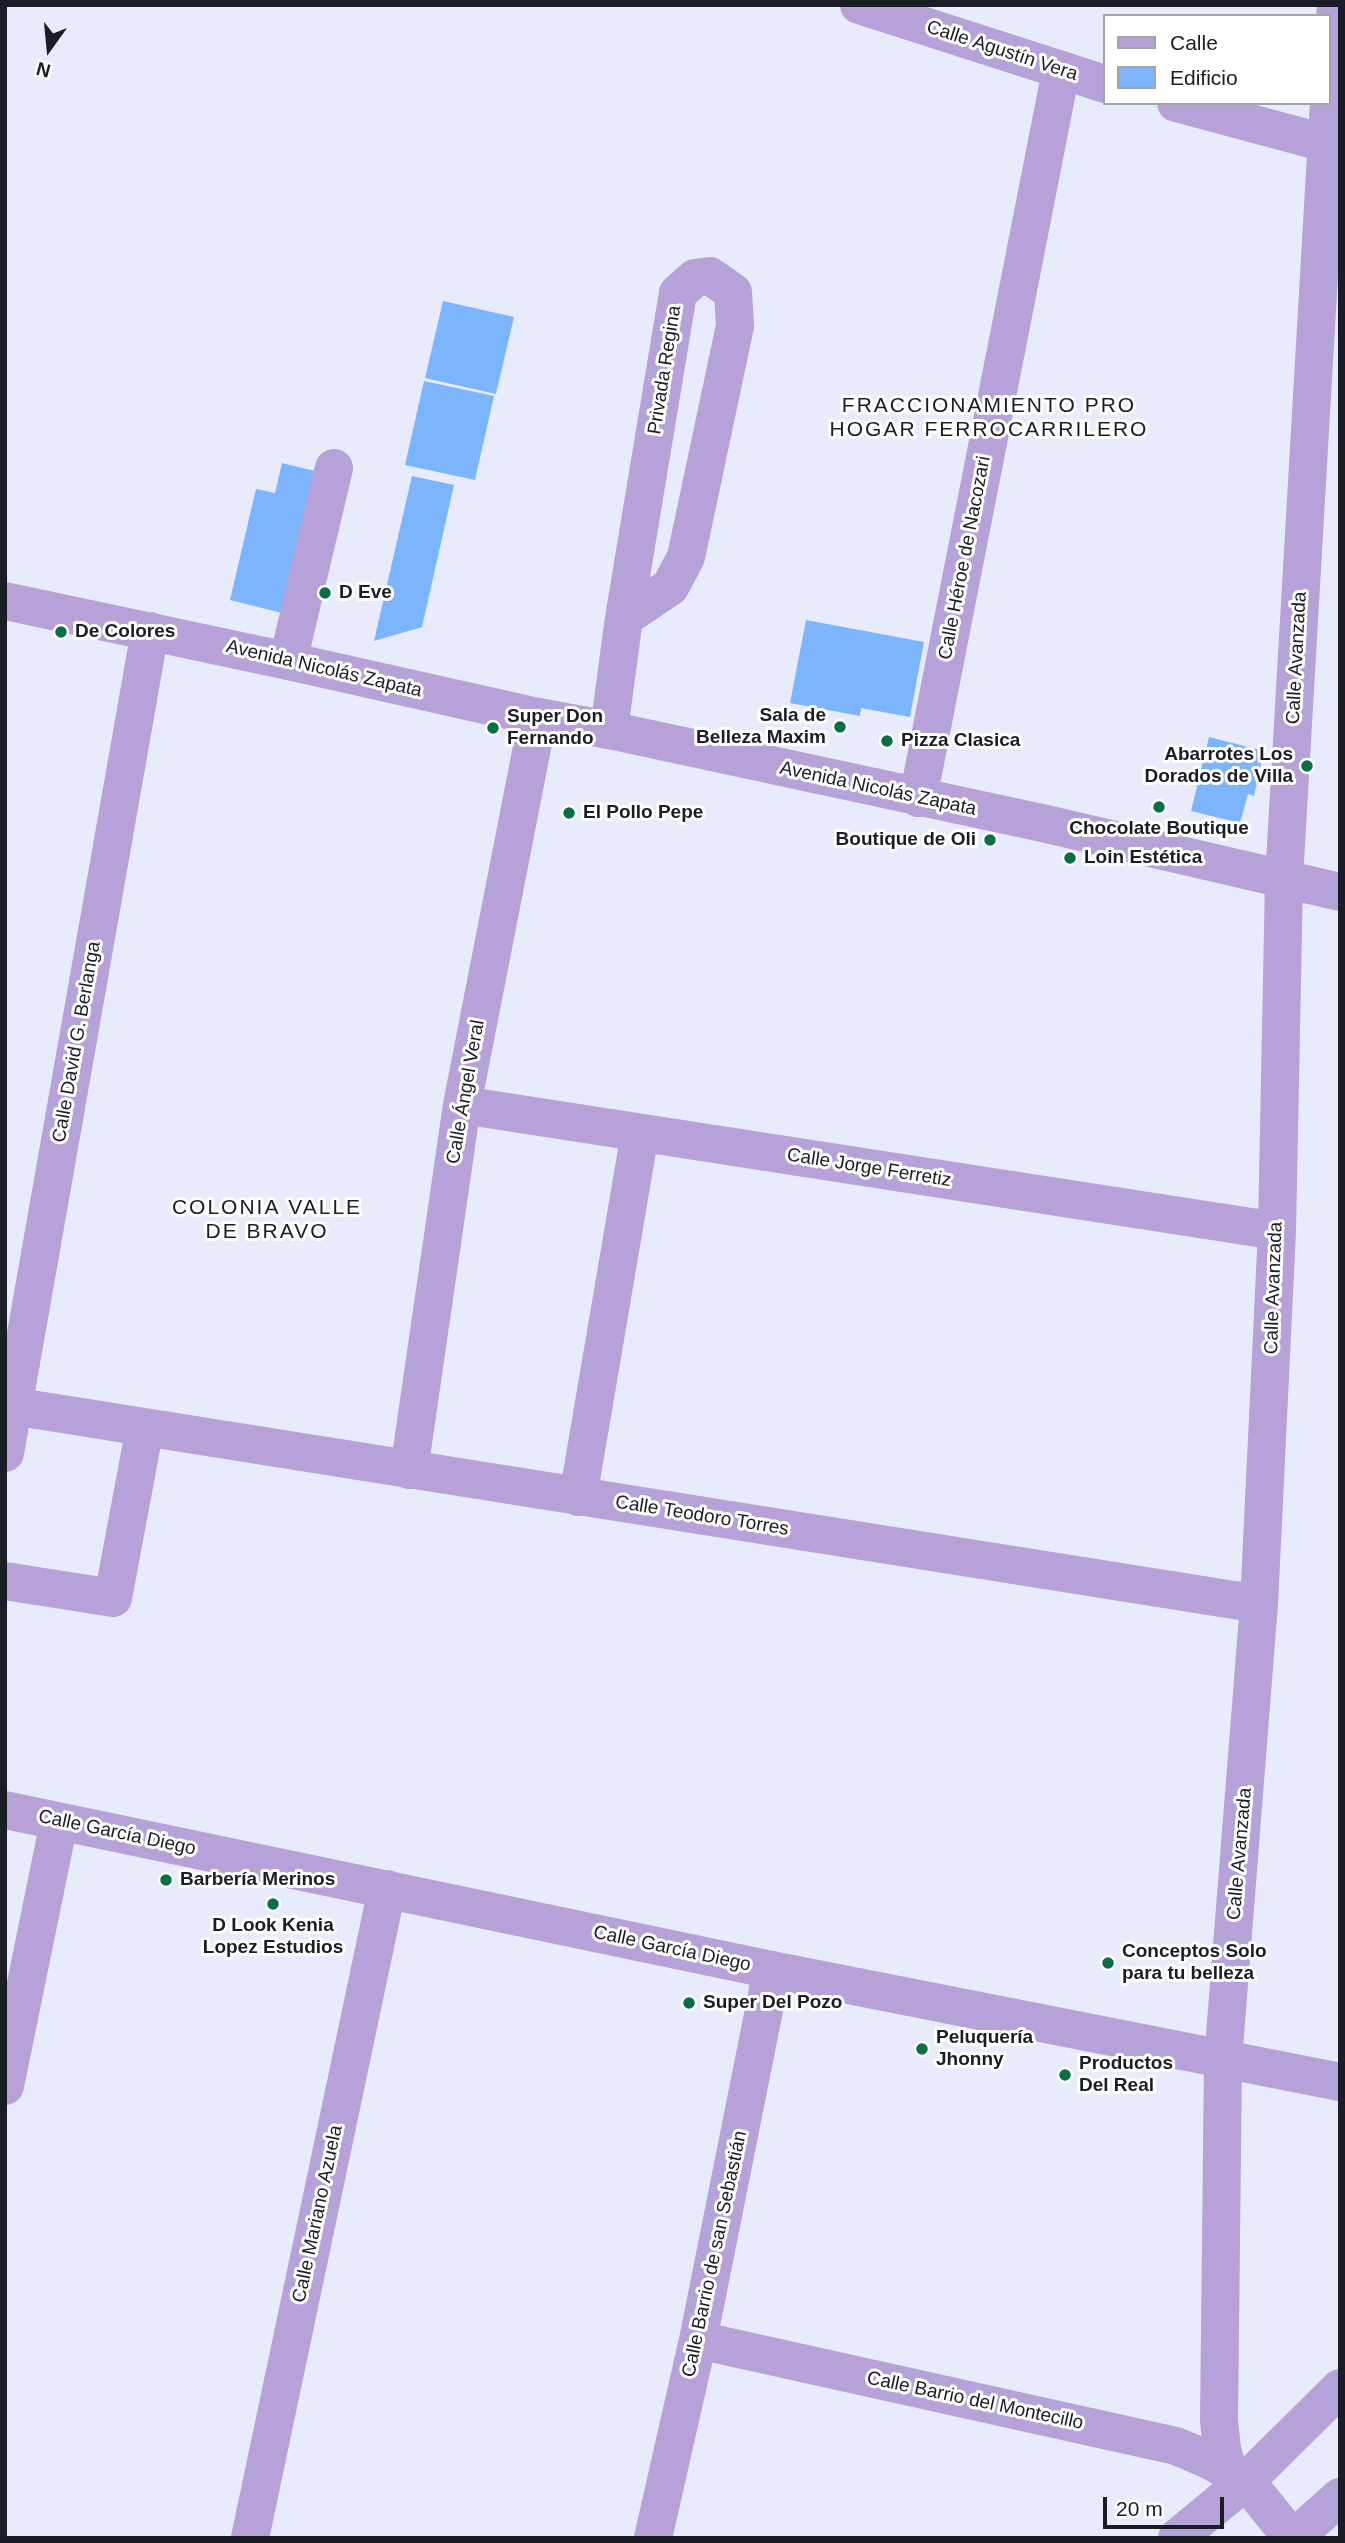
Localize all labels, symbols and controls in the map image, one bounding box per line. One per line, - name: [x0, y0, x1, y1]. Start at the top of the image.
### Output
- north arrow: [14, 14, 84, 84]
- legend: [1104, 14, 1331, 105]
- street label: Calle Agustín Vera: [924, 16, 1080, 86]
- text: Calle: [1170, 31, 1218, 54]
- text: N: [34, 58, 53, 82]
- text: Edificio: [1170, 66, 1238, 89]
- street label: Privada Regina: [644, 304, 686, 436]
- district label: FRACCIONAMIENTO PRO HOGAR FERROCARRILERO: [832, 393, 1146, 443]
- street label: Calle Héroe de Nacozari: [934, 454, 996, 662]
- place label: D Eve: [339, 582, 392, 604]
- marker: D Eve: [317, 585, 333, 601]
- street label: Calle Avanzada: [1282, 591, 1312, 725]
- place label: De Colores: [75, 621, 175, 643]
- marker: De Colores: [53, 624, 69, 640]
- street label: Avenida Nicolás Zapata: [224, 635, 424, 703]
- place label: Sala de Belleza Maxim: [696, 705, 826, 749]
- place label: Super Don Fernando: [507, 706, 603, 750]
- marker: Sala de Belleza Maxim: [832, 719, 848, 735]
- marker: Super Don Fernando: [485, 720, 501, 736]
- place label: Pizza Clasica: [901, 730, 1020, 752]
- marker: Pizza Clasica: [879, 733, 895, 749]
- place label: Abarrotes Los Dorados de Villa: [1144, 744, 1293, 788]
- street label: Avenida Nicolás Zapata: [778, 757, 978, 821]
- marker: Abarrotes Los Dorados de Villa: [1299, 758, 1315, 774]
- marker: Chocolate Boutique: [1151, 799, 1167, 815]
- place label: El Pollo Pepe: [583, 802, 703, 824]
- marker: El Pollo Pepe: [561, 805, 577, 821]
- place label: Chocolate Boutique: [1069, 818, 1249, 840]
- place label: Boutique de Oli: [836, 829, 976, 851]
- marker: Boutique de Oli: [982, 832, 998, 848]
- place label: Loin Estética: [1084, 847, 1202, 869]
- marker: Loin Estética: [1062, 850, 1078, 866]
- street label: Calle David G. Berlanga: [48, 940, 106, 1144]
- street label: Calle Ángel Veral: [442, 1018, 490, 1166]
- street label: Calle Jorge Ferretiz: [785, 1144, 953, 1192]
- district label: COLONIA VALLE DE BRAVO: [174, 1195, 360, 1245]
- street label: Calle Avanzada: [1260, 1221, 1288, 1355]
- street label: Calle Teodoro Torres: [614, 1491, 790, 1541]
- street label: Calle Avanzada: [1223, 1787, 1257, 1921]
- street label: Calle García Diego: [36, 1805, 198, 1861]
- place label: Barbería Merinos: [180, 1869, 335, 1891]
- marker: Barbería Merinos: [158, 1872, 174, 1888]
- marker: D Look Kenia Lopez Estudios: [265, 1896, 281, 1912]
- place label: D Look Kenia Lopez Estudios: [203, 1915, 343, 1959]
- street label: Calle García Diego: [591, 1921, 753, 1977]
- place label: Conceptos Solo para tu belleza: [1122, 1941, 1267, 1985]
- marker: Conceptos Solo para tu belleza: [1100, 1955, 1116, 1971]
- place label: Super Del Pozo: [703, 1992, 842, 2014]
- marker: Super Del Pozo: [681, 1995, 697, 2011]
- place label: Peluquería Jhonny: [936, 2027, 1033, 2071]
- marker: Peluquería Jhonny: [914, 2041, 930, 2057]
- place label: Productos Del Real: [1079, 2053, 1173, 2097]
- marker: Productos Del Real: [1057, 2067, 1073, 2083]
- street label: Calle Mariano Azuela: [288, 2123, 348, 2305]
- street label: Calle Barrio de san Sebastián: [678, 2129, 752, 2379]
- street label: Calle Barrio del Montecillo: [865, 2367, 1085, 2435]
- scale bar: [1107, 2484, 1228, 2528]
- text: 20 m: [1116, 2497, 1163, 2520]

